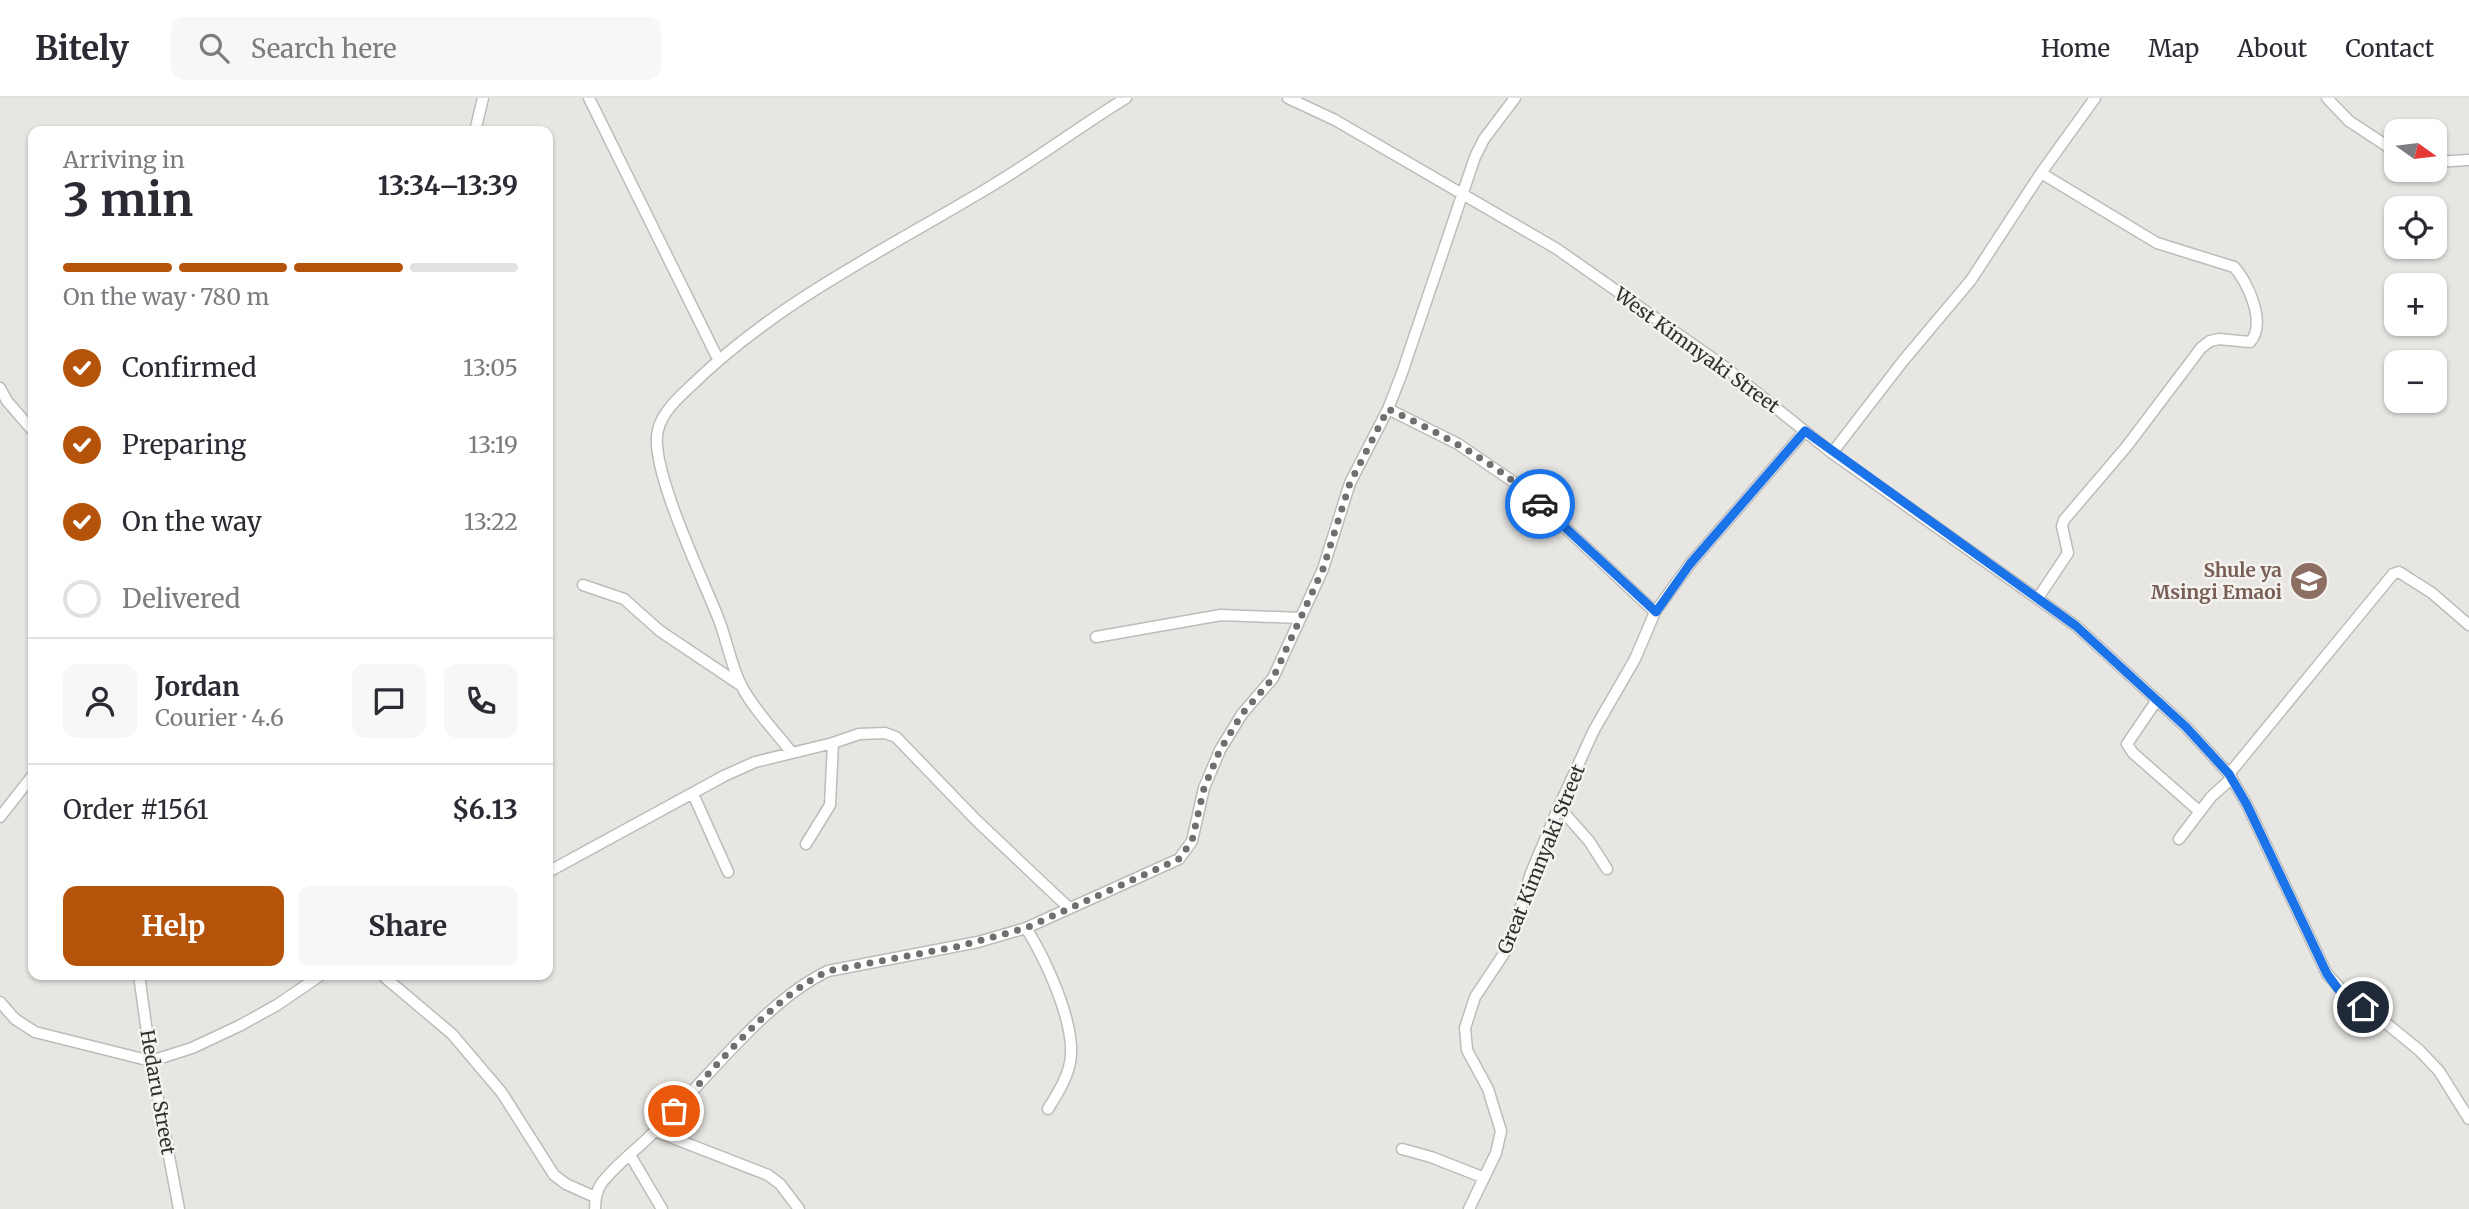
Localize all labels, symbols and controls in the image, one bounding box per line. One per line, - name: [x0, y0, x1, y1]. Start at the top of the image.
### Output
- search box: [171, 17, 661, 80]
- text: Bitely: [35, 28, 129, 69]
- icon: search: [195, 29, 233, 67]
- text: Search here: [251, 32, 397, 65]
- text: Home: [2041, 33, 2110, 64]
- text: Map: [2148, 33, 2199, 64]
- text: About: [2237, 33, 2307, 64]
- text: Contact: [2345, 33, 2434, 64]
- north arrow: [2384, 119, 2446, 182]
- map controls: [2384, 119, 2447, 413]
- text: Arriving in: [63, 145, 185, 174]
- text: 13:34–13:39: [378, 169, 518, 202]
- text: 3 min: [63, 171, 193, 229]
- button: locate: [2384, 196, 2447, 259]
- button: +: [2384, 273, 2447, 336]
- street label: West Kimnyaki Street: [1609, 281, 1785, 418]
- text: On the way · 780 m: [63, 282, 269, 311]
- icon: check: [63, 349, 101, 387]
- button: −: [2384, 350, 2447, 413]
- text: Confirmed: [122, 351, 257, 384]
- text: 13:05: [463, 353, 518, 382]
- icon: check: [63, 426, 101, 464]
- text: Preparing: [122, 428, 246, 461]
- text: 13:19: [468, 430, 518, 459]
- courier: [1505, 469, 1575, 539]
- icon: car: [1521, 485, 1559, 523]
- icon: check: [63, 503, 101, 541]
- text: On the way: [122, 505, 262, 538]
- text: 13:22: [464, 507, 518, 536]
- place label: Shule ya Msingi Emaoi: [2151, 558, 2282, 604]
- school or university icon: Shule ya Msingi Emaoi: [2288, 560, 2330, 602]
- text: Delivered: [122, 582, 241, 615]
- button: person: [63, 664, 137, 738]
- button: chat: [352, 664, 426, 738]
- button: phone: [444, 664, 518, 738]
- text: Jordan: [155, 670, 240, 703]
- text: Courier · 4.6: [155, 703, 284, 732]
- street label: Great Kimnyaki Street: [1492, 760, 1590, 957]
- text: Order #1561: [63, 793, 209, 826]
- text: $6.13: [452, 793, 518, 826]
- button: Help: [63, 886, 284, 966]
- button: Share: [298, 886, 518, 966]
- pin: [2333, 977, 2393, 1037]
- icon: home: [2344, 988, 2382, 1026]
- street label: Hedaru Street: [135, 1028, 181, 1157]
- pin: [644, 1081, 704, 1141]
- icon: bag: [655, 1092, 693, 1130]

